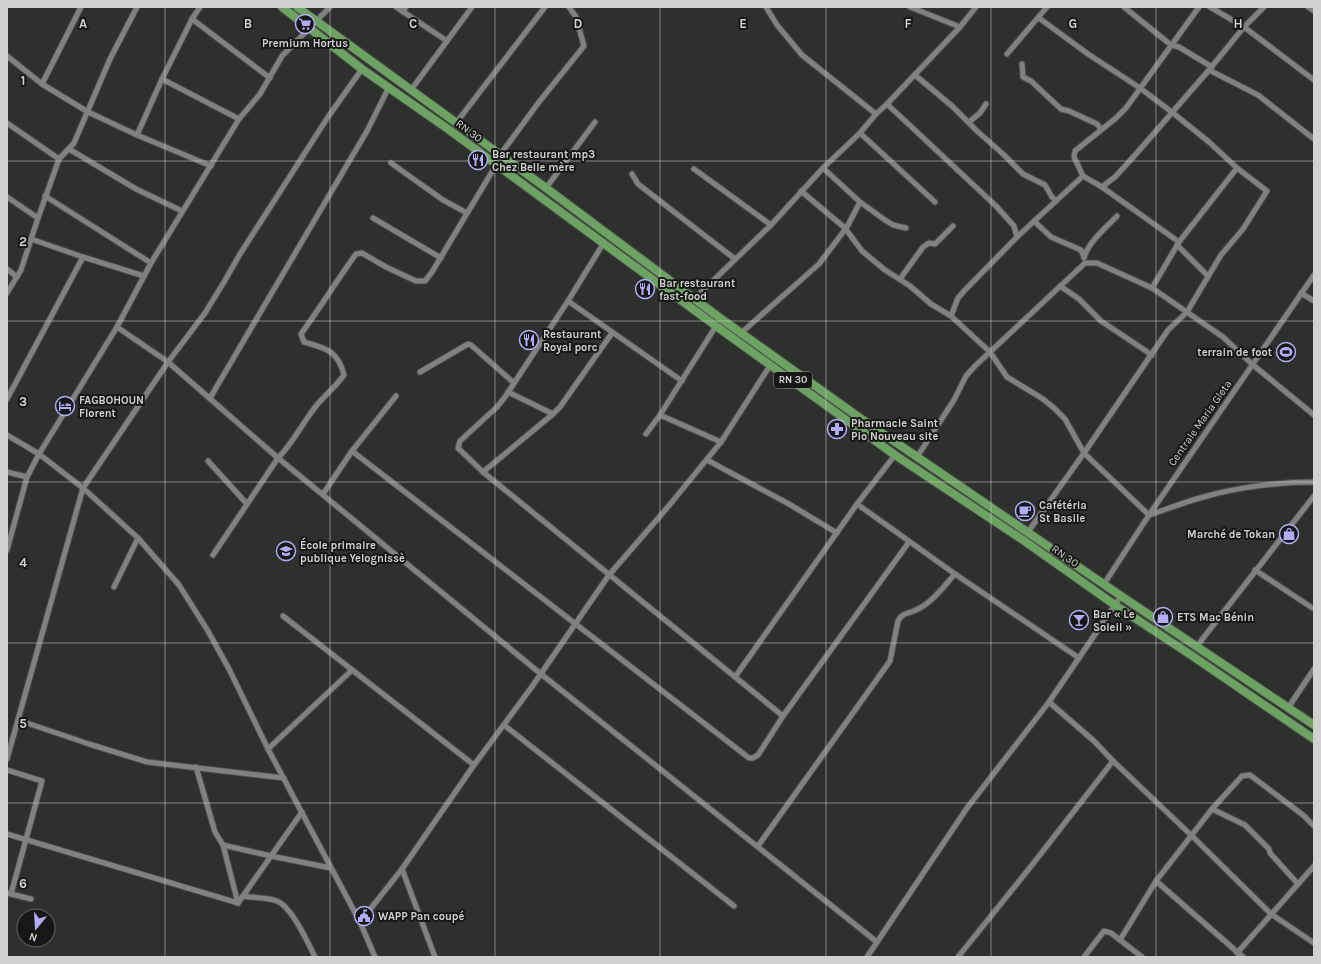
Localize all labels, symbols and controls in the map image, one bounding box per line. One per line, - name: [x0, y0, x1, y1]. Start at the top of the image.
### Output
- supermarket icon: Premium Hortus: [294, 13, 316, 35]
- text: A: [79, 16, 87, 31]
- text: B: [244, 16, 252, 31]
- text: C: [409, 16, 417, 31]
- text: D: [574, 16, 583, 31]
- text: E: [739, 16, 747, 31]
- text: F: [904, 16, 912, 31]
- text: G: [1069, 16, 1077, 31]
- text: H: [1233, 16, 1243, 31]
- place label: Premium Hortus: [262, 37, 348, 50]
- text: 1: [21, 73, 25, 88]
- street label: RN 30: [453, 117, 485, 145]
- place label: Bar restaurant mp3 Chez Belle mère: [492, 148, 595, 174]
- restaurant icon: Bar restaurant mp3 Chez Belle mère: [467, 149, 489, 171]
- text: 2: [19, 234, 27, 249]
- place label: Bar restaurant fast-food: [659, 277, 736, 303]
- restaurant icon: Bar restaurant fast-food: [634, 278, 656, 300]
- place label: Restaurant Royal porc: [543, 328, 602, 354]
- restaurant icon: Restaurant Royal porc: [518, 329, 540, 351]
- sports icon: terrain de foot: [1275, 341, 1297, 363]
- place label: terrain de foot: [1197, 346, 1273, 359]
- road number: RN 30: [774, 372, 812, 388]
- street label: Centrale Maria Gleta: [1165, 378, 1235, 468]
- text: 3: [19, 394, 27, 409]
- place label: FAGBOHOUN Florent: [79, 394, 144, 420]
- hotel icon: FAGBOHOUN Florent: [54, 395, 76, 417]
- place label: Pharmacie Saint Pio Nouveau site: [851, 417, 939, 443]
- pharmacy icon: Pharmacie Saint Pio Nouveau site: [826, 418, 848, 440]
- place label: Cafétéria St Basile: [1039, 499, 1087, 525]
- cafe icon: Cafétéria St Basile: [1014, 500, 1036, 522]
- shop icon: Marché de Tokan: [1278, 523, 1300, 545]
- place label: Marché de Tokan: [1187, 528, 1275, 541]
- place label: École primaire publique Yelognissè: [300, 537, 405, 565]
- school or university icon: École primaire publique Yelognissè: [275, 540, 297, 562]
- street label: RN 30: [1049, 542, 1081, 570]
- text: 4: [19, 555, 27, 570]
- shop icon: ETS Mac Bénin: [1152, 606, 1174, 628]
- place label: Bar « Le Soleil »: [1093, 608, 1135, 634]
- bar icon: Bar « Le Soleil »: [1068, 609, 1090, 631]
- place label: ETS Mac Bénin: [1177, 611, 1254, 624]
- text: 5: [19, 716, 27, 731]
- text: 6: [19, 876, 27, 891]
- public building icon: WAPP Pan coupé: [353, 905, 375, 927]
- north arrow: [16, 908, 56, 948]
- place label: WAPP Pan coupé: [378, 910, 465, 923]
- text: N: [27, 930, 39, 944]

